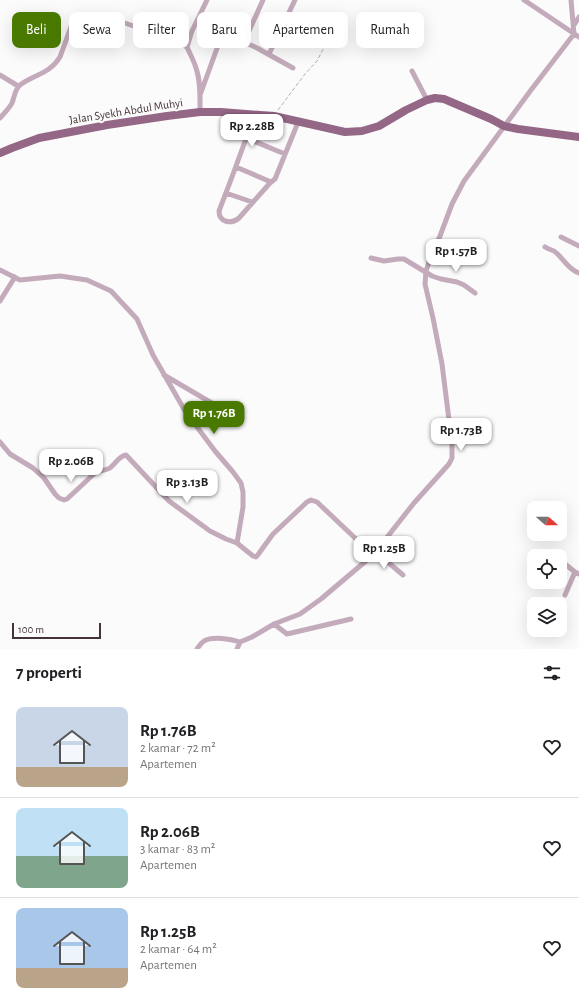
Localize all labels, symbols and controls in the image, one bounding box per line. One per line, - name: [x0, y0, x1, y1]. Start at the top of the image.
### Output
- chip: Beli: [12, 12, 61, 48]
- chip: Sewa: [69, 12, 125, 48]
- chip: Filter: [133, 12, 189, 48]
- chip: Baru: [197, 12, 251, 48]
- chip: Apartemen: [259, 12, 348, 48]
- chip: Rumah: [356, 12, 424, 48]
- street label: Jalan Syekh Abdul Muhyi: [68, 96, 184, 127]
- pin: Rp 2.28B: [211, 114, 293, 148]
- text: Rp 2.28B: [229, 120, 275, 133]
- pin: Rp 1.57B: [415, 239, 497, 273]
- text: Rp 1.57B: [435, 245, 477, 258]
- pin: Rp 1.76B: [173, 401, 255, 435]
- text: Rp 1.76B: [192, 407, 236, 420]
- pin: Rp 1.73B: [420, 418, 502, 452]
- text: Rp 1.73B: [440, 424, 482, 437]
- pin: Rp 2.06B: [30, 449, 112, 483]
- text: Rp 2.06B: [48, 455, 94, 468]
- pin: Rp 3.13B: [146, 470, 228, 504]
- text: Rp 3.13B: [166, 476, 208, 489]
- north arrow: [527, 501, 567, 541]
- map controls: [527, 501, 567, 637]
- pin: Rp 1.25B: [343, 536, 425, 570]
- text: Rp 1.25B: [362, 542, 406, 555]
- button: locate: [527, 549, 567, 589]
- button: layers: [527, 597, 567, 637]
- scale bar: [12, 621, 101, 640]
- text: 100 m: [18, 624, 44, 635]
- icon: filters: [541, 662, 563, 684]
- text: 7 properti: [16, 664, 82, 681]
- text: Rp 1.76B: [140, 722, 196, 739]
- icon: home: [48, 723, 96, 771]
- icon: heart: [541, 736, 563, 758]
- text: 2 kamar · 72 m²: [140, 742, 216, 755]
- text: Apartemen: [140, 758, 197, 771]
- text: Rp 2.06B: [140, 823, 200, 840]
- icon: home: [48, 824, 96, 872]
- icon: heart: [541, 837, 563, 859]
- text: 3 kamar · 83 m²: [140, 843, 215, 856]
- text: Apartemen: [140, 859, 197, 872]
- text: Rp 1.25B: [140, 923, 196, 940]
- icon: home: [48, 924, 96, 972]
- icon: heart: [541, 937, 563, 959]
- text: 2 kamar · 64 m²: [140, 943, 217, 956]
- text: Apartemen: [140, 959, 197, 972]

